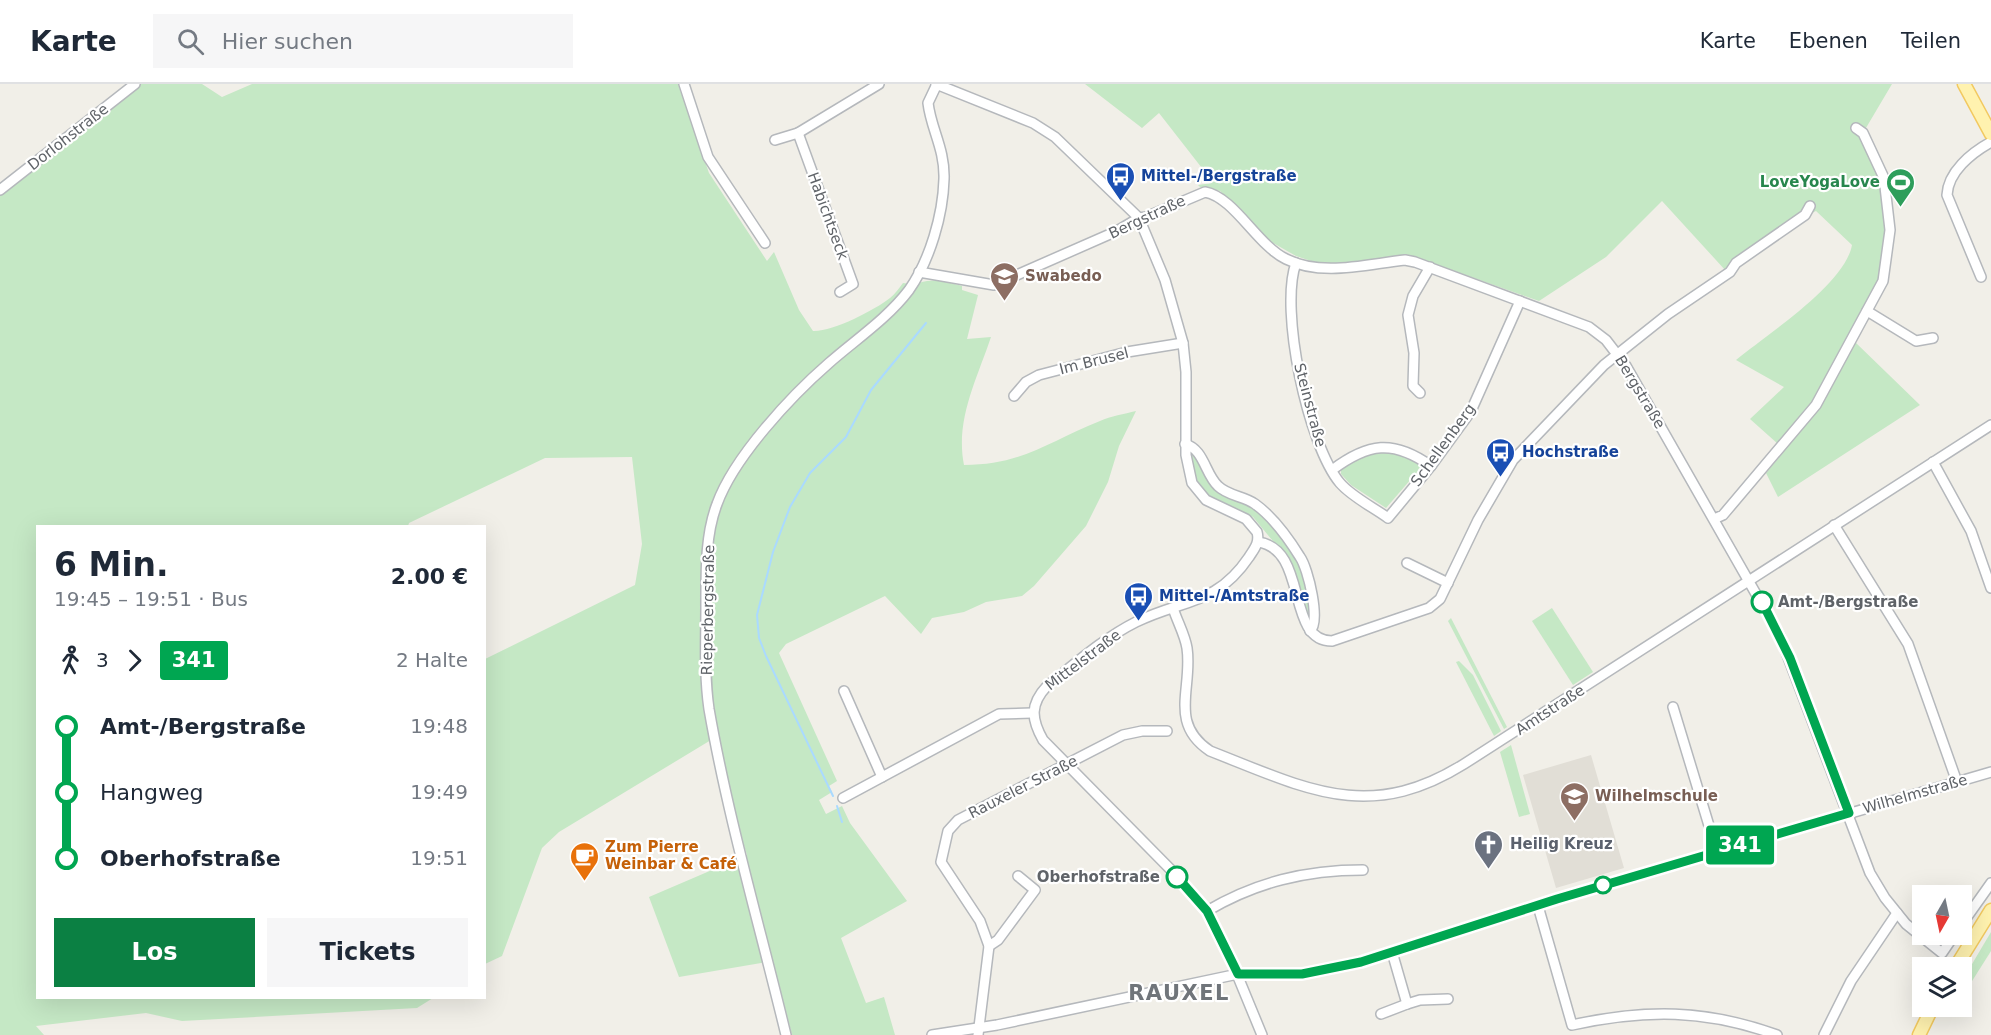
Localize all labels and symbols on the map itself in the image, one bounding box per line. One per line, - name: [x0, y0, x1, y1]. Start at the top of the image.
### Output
- street label: Dorlohstraße: [24, 100, 112, 174]
- bus stop icon: Mittel-/Bergstraße: [1104, 160, 1136, 202]
- sports icon: LoveYogaLove: [1885, 166, 1917, 208]
- place label: Mittel-/Bergstraße: [1141, 167, 1297, 185]
- street label: Habichtseck: [804, 170, 852, 262]
- place label: LoveYogaLove: [1760, 173, 1880, 191]
- street label: Bergstraße: [1106, 191, 1188, 243]
- school or university icon: Swabedo: [988, 260, 1020, 302]
- place label: Swabedo: [1025, 267, 1102, 285]
- street label: Im Brusel: [1057, 344, 1131, 378]
- street label: Bergstraße: [1611, 352, 1669, 432]
- street label: Steinstraße: [1290, 361, 1330, 449]
- street label: Schellenberg: [1407, 400, 1479, 490]
- bus stop icon: Hochstraße: [1485, 436, 1517, 478]
- place label: Hochstraße: [1522, 443, 1619, 461]
- street label: Rieperbergstraße: [698, 545, 718, 675]
- bus stop icon: Mittel-/Amtstraße: [1122, 580, 1154, 622]
- place label: Mittel-/Amtstraße: [1159, 587, 1309, 605]
- marker: Amt-/Bergstraße: [1751, 591, 1773, 613]
- place label: Amt-/Bergstraße: [1778, 593, 1918, 611]
- street label: Mittelstraße: [1042, 626, 1124, 694]
- street label: Amtstraße: [1512, 681, 1588, 739]
- street label: Rauxeler Straße: [965, 752, 1081, 822]
- street label: Wilhelmstraße: [1861, 770, 1969, 818]
- school or university icon: Wilhelmschule: [1558, 780, 1590, 822]
- place label: Wilhelmschule: [1595, 787, 1718, 805]
- line badge: 341: [1706, 826, 1774, 864]
- church icon: Heilig Kreuz: [1473, 828, 1505, 870]
- place label: Heilig Kreuz: [1510, 835, 1613, 853]
- place label: Zum Pierre Weinbar & Café: [605, 838, 737, 873]
- cafe icon: Zum Pierre Weinbar & Café: [568, 840, 600, 882]
- marker: Oberhofstraße: [1166, 866, 1188, 888]
- place label: Oberhofstraße: [1037, 868, 1160, 886]
- unlabelled marker: [1594, 876, 1612, 894]
- north arrow: [1912, 885, 1972, 945]
- district label: RAUXEL: [1128, 981, 1230, 1005]

